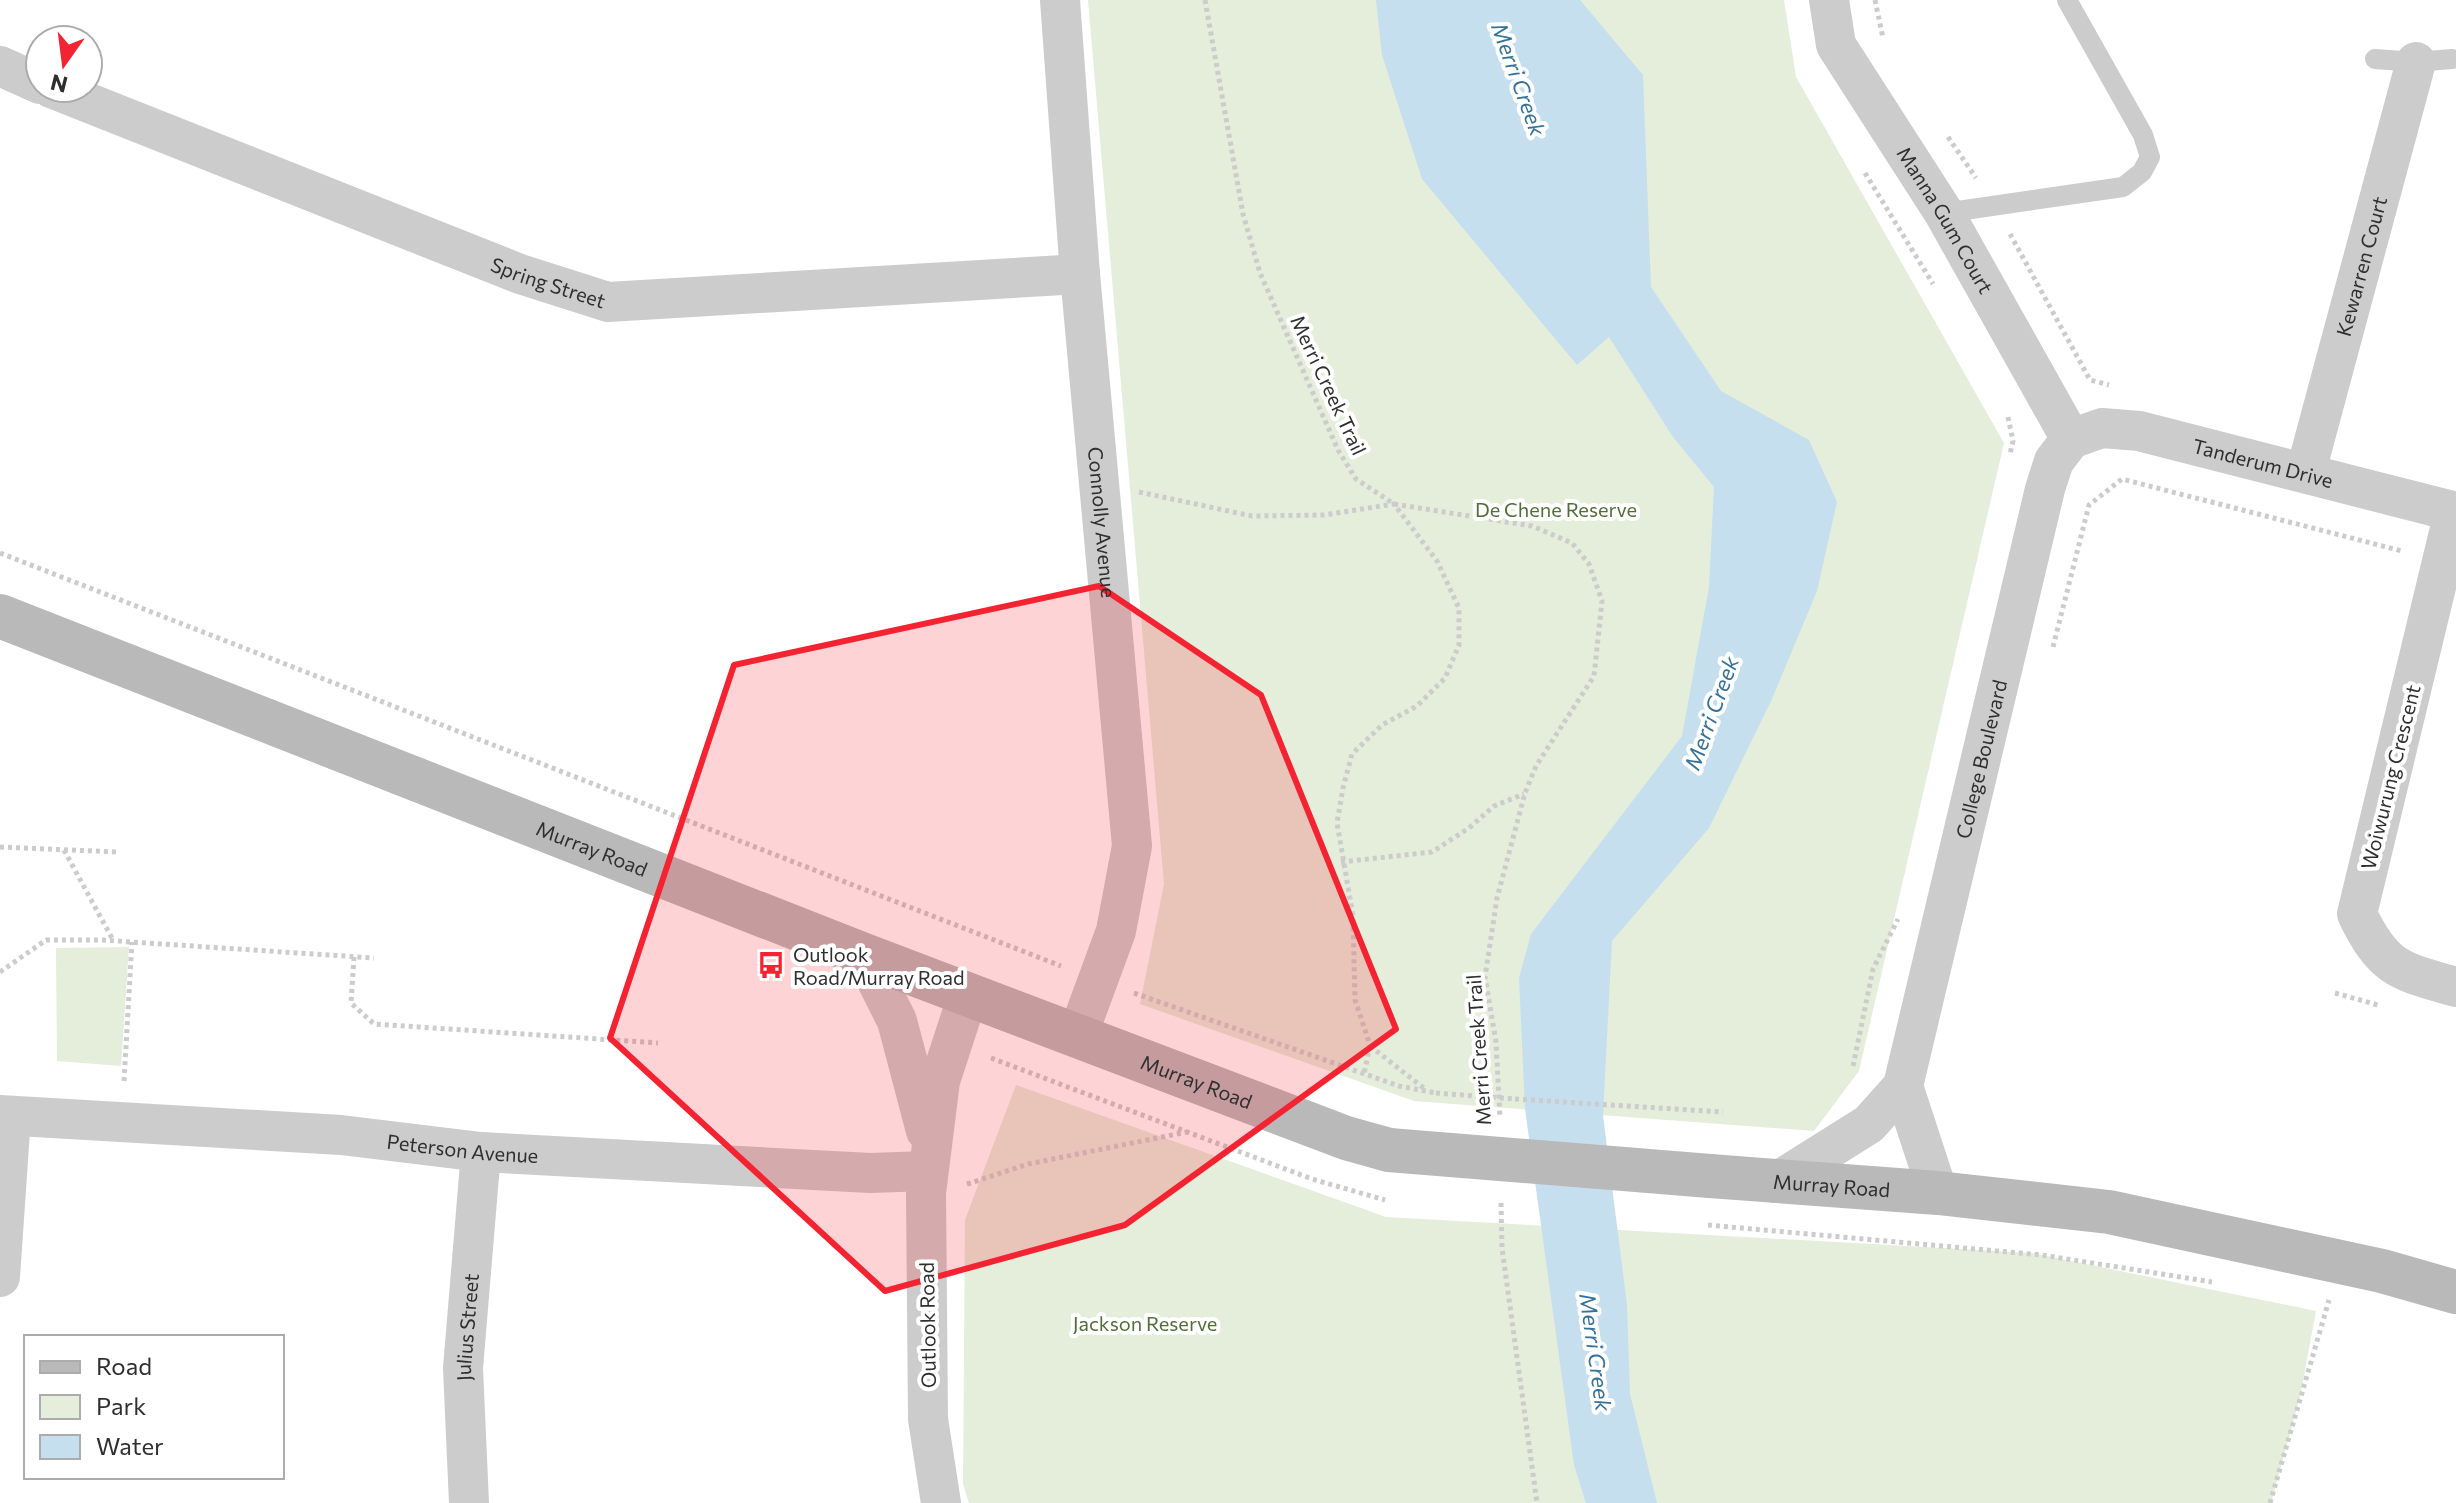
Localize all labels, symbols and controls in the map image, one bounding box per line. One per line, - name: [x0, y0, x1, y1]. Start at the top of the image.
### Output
- water label: Merri Creek: [1486, 19, 1552, 140]
- north arrow: [24, 24, 104, 104]
- text: N: [48, 69, 70, 99]
- street label: Manna Gum Court: [1892, 142, 1999, 297]
- street label: Kewarren Court: [2331, 194, 2391, 339]
- street label: Spring Street: [487, 252, 609, 312]
- street label: Merri Creek Trail: [1286, 311, 1372, 459]
- street label: Tanderum Drive: [2190, 433, 2336, 492]
- street label: Connolly Avenue: [1084, 446, 1121, 599]
- park label: De Chene Reserve: [1475, 497, 1637, 521]
- water label: Merri Creek: [1678, 652, 1744, 773]
- street label: College Boulevard: [1950, 677, 2011, 841]
- street label: Woiwurung Crescent: [2355, 682, 2425, 872]
- street label: Murray Road: [533, 816, 651, 881]
- place label: Outlook Road/Murray Road: [793, 942, 965, 989]
- bus stop icon: Outlook Road/Murray Road: [756, 950, 786, 980]
- street label: Merri Creek Trail: [1461, 974, 1495, 1126]
- street label: Murray Road: [1138, 1049, 1256, 1113]
- street label: Peterson Avenue: [386, 1129, 539, 1167]
- street label: Murray Road: [1772, 1169, 1891, 1201]
- street label: Outlook Road: [914, 1262, 940, 1388]
- street label: Julius Street: [451, 1273, 483, 1382]
- water label: Merri Creek: [1574, 1291, 1618, 1414]
- park label: Jackson Reserve: [1073, 1311, 1217, 1335]
- legend: [24, 1335, 284, 1479]
- text: Road: [96, 1351, 152, 1380]
- text: Park: [96, 1391, 146, 1420]
- text: Water: [96, 1431, 164, 1460]

